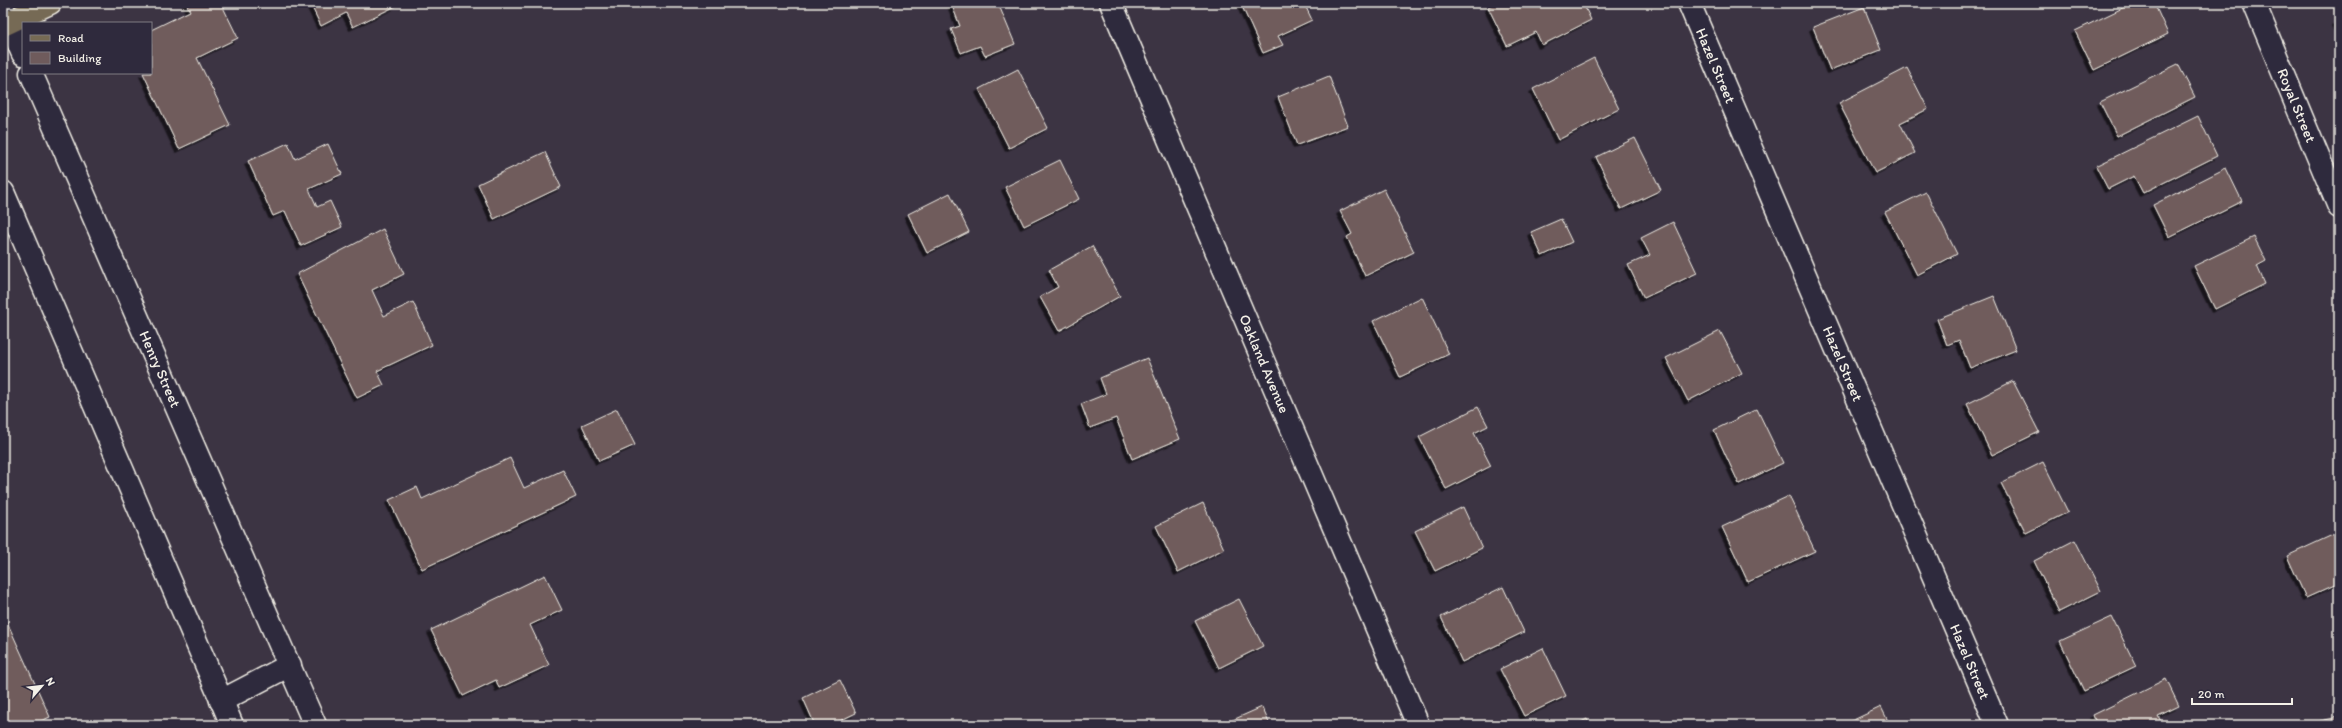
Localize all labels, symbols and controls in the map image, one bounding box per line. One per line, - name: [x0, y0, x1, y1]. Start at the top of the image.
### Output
- legend: [22, 22, 152, 74]
- street label: Hazel Street: [1692, 25, 1740, 106]
- text: Road: [58, 31, 84, 45]
- text: Building: [58, 51, 102, 65]
- street label: Royal Street: [2273, 66, 2320, 146]
- street label: Oakland Avenue: [1235, 311, 1293, 416]
- street label: Hazel Street: [1819, 323, 1867, 404]
- street label: Henry Street: [135, 328, 185, 411]
- street label: Hazel Street: [1946, 621, 1994, 702]
- north arrow: [22, 666, 62, 706]
- text: N: [43, 675, 58, 688]
- scale bar: [2192, 680, 2292, 706]
- text: 20 m: [2198, 687, 2225, 701]

